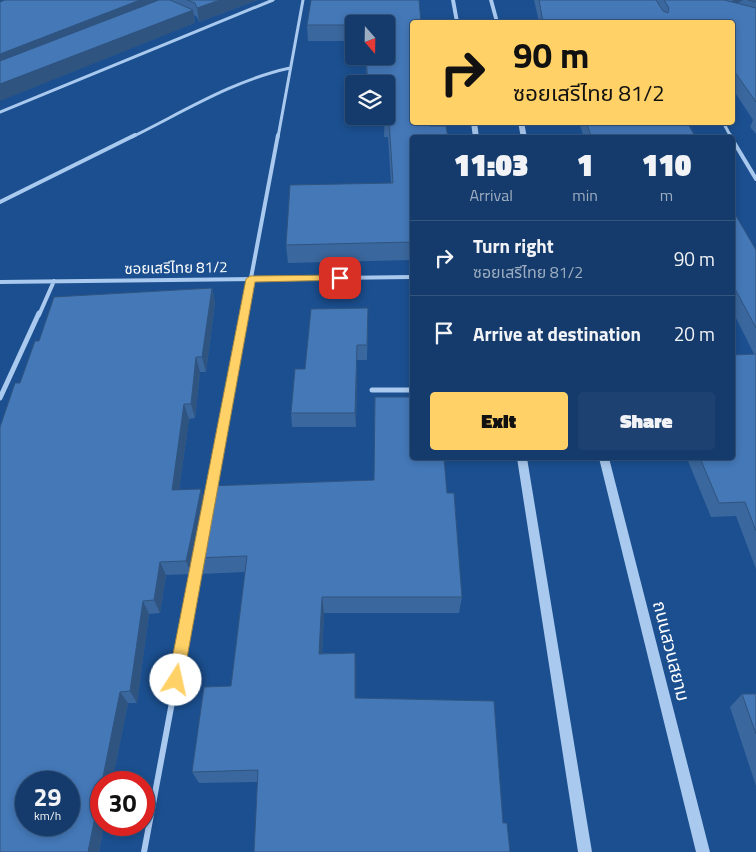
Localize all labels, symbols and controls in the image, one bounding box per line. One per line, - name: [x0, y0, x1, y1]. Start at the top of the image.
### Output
- north arrow: [345, 15, 395, 65]
- map controls: [345, 15, 395, 125]
- text: 90 m: [513, 28, 589, 82]
- icon: right: [430, 40, 495, 105]
- button: layers: [345, 75, 395, 125]
- text: ซอยเสรีไทย 81/2: [513, 76, 665, 110]
- text: 11:03: [454, 142, 528, 188]
- text: 1: [577, 142, 593, 188]
- text: 110: [642, 142, 691, 188]
- text: Arrival: [469, 183, 513, 207]
- text: min: [572, 183, 598, 207]
- text: m: [660, 183, 673, 207]
- text: Turn right: [473, 231, 554, 260]
- icon: right: [430, 244, 458, 272]
- text: 90 m: [674, 244, 715, 273]
- street label: ซอยเสรีไทย 81/2: [124, 255, 228, 280]
- pin: [319, 257, 361, 299]
- text: ซอยเสรีไทย 81/2: [473, 260, 583, 284]
- icon: arrive: [326, 264, 354, 292]
- icon: arrive: [430, 319, 458, 347]
- text: Arrive at destination: [473, 319, 641, 348]
- text: 20 m: [674, 319, 715, 348]
- button: Exit: [430, 392, 568, 450]
- button: Share: [578, 392, 715, 450]
- street label: ถนนสวนสยาม: [646, 598, 697, 704]
- position arrow: [149, 653, 201, 705]
- speed limit sign: 30: [90, 771, 155, 836]
- text: 29: [33, 778, 62, 816]
- text: km/h: [34, 806, 61, 825]

